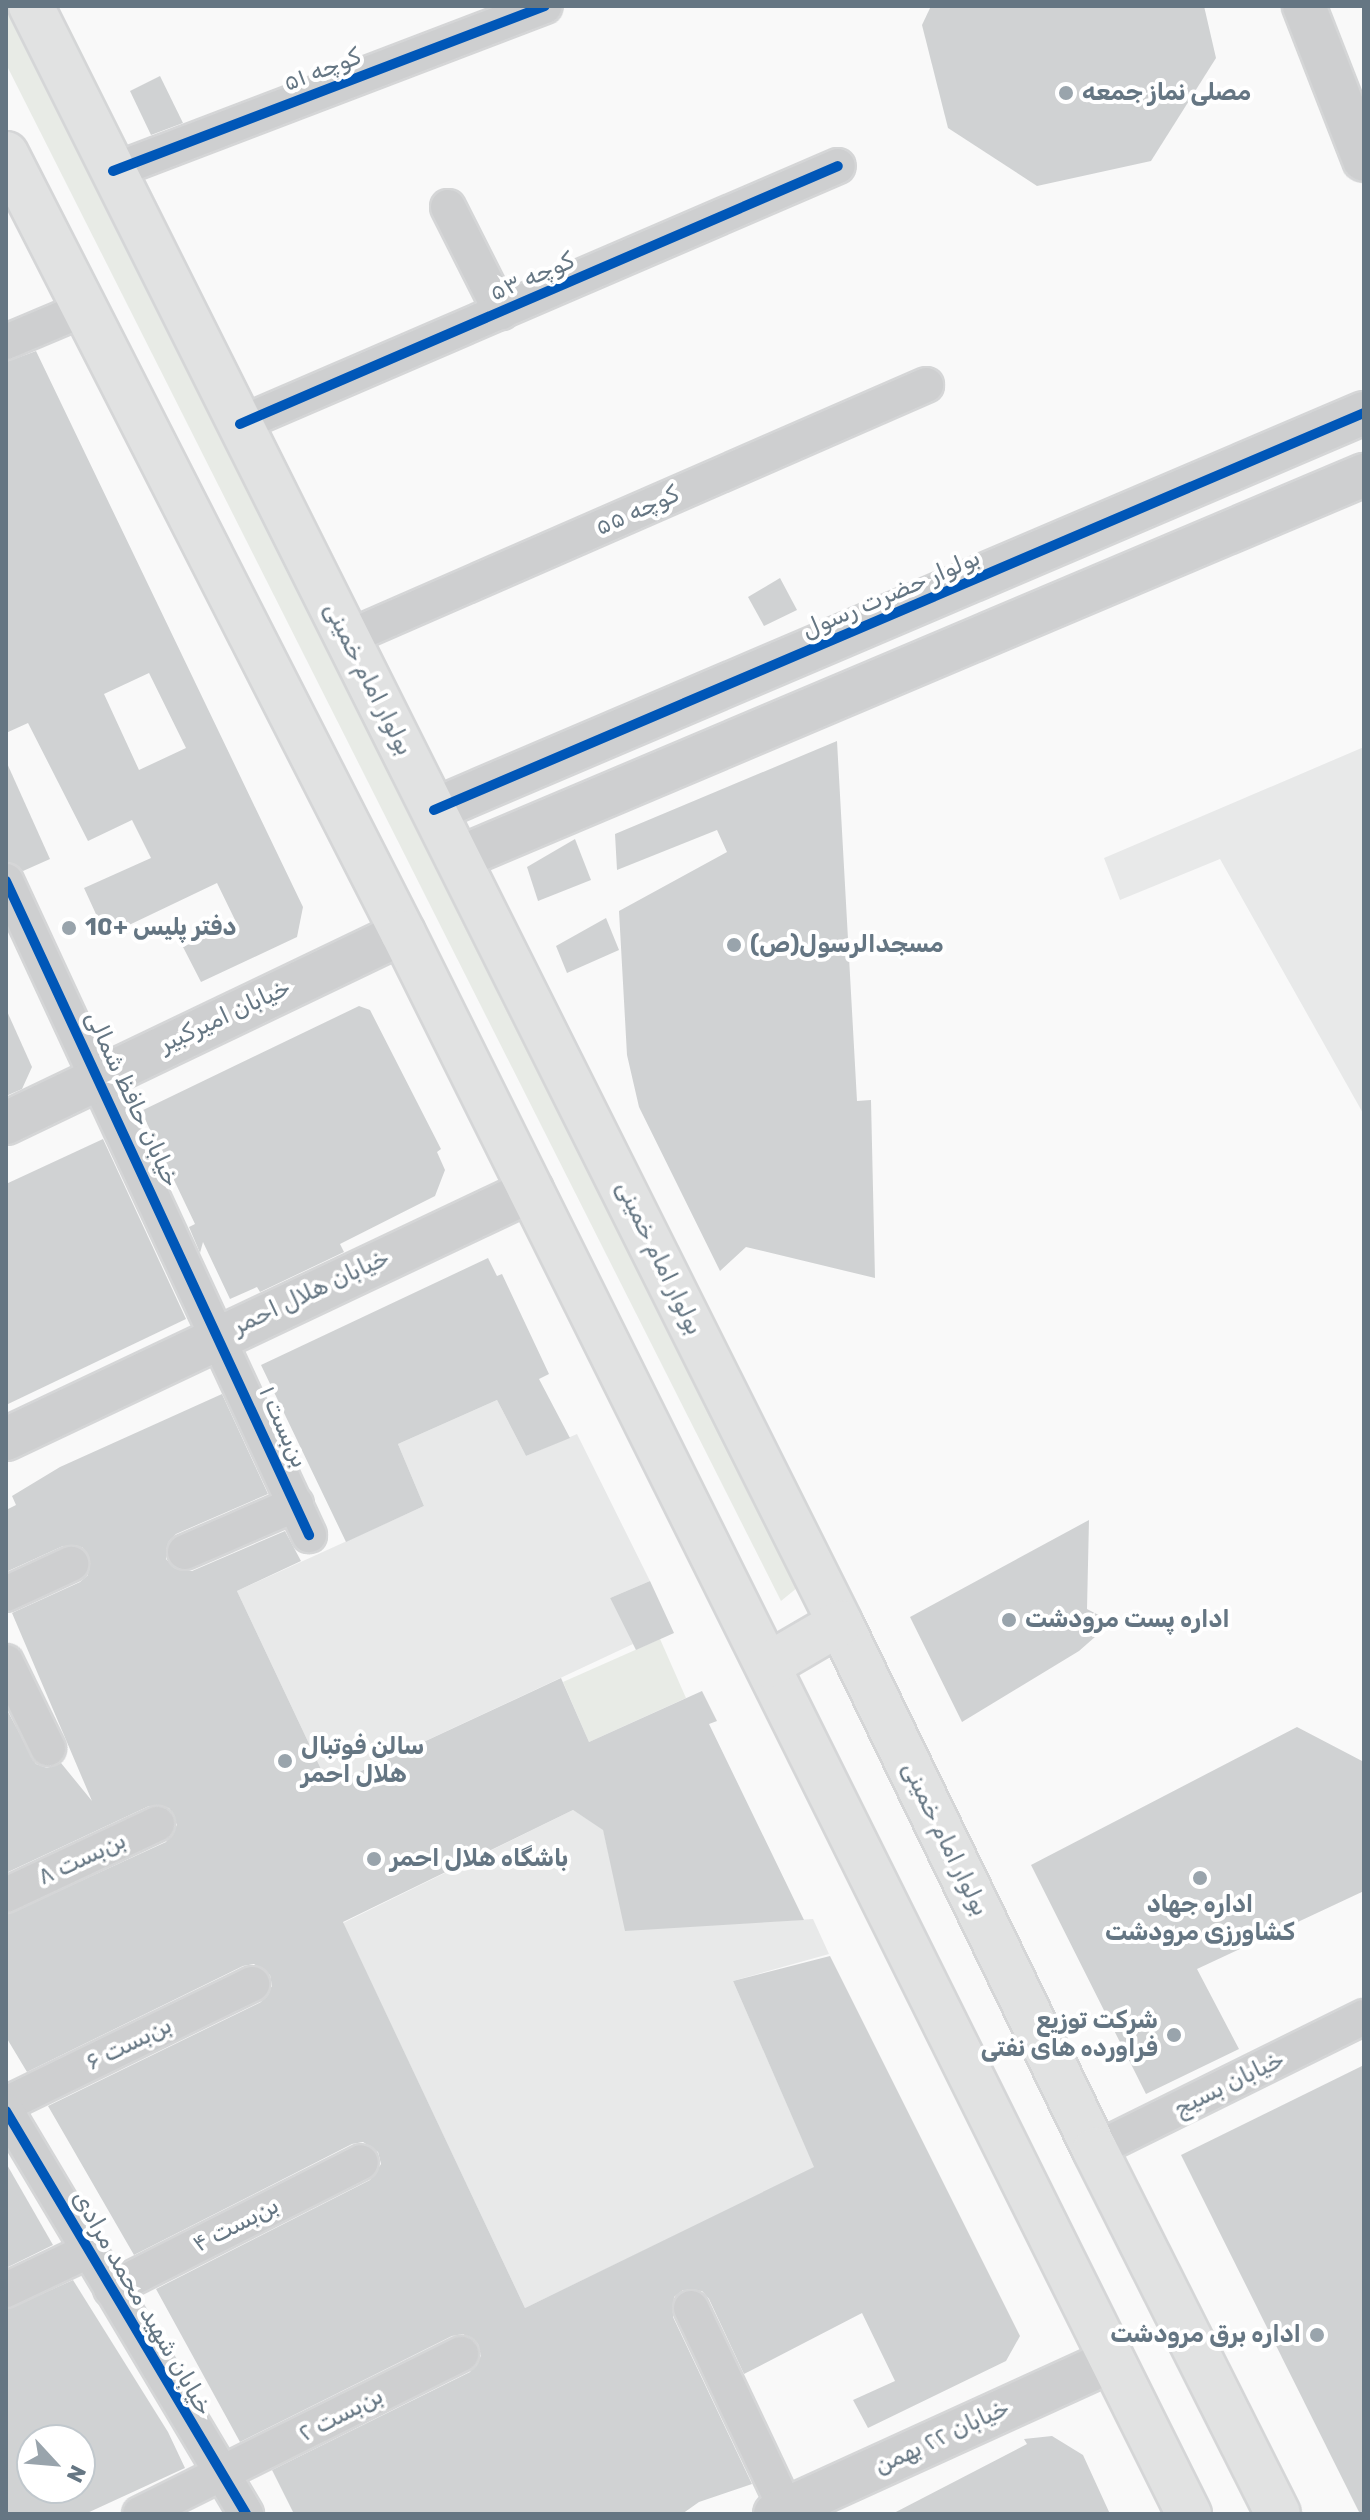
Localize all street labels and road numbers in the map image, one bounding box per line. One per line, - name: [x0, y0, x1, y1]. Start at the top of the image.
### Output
- street label: کوچه ۵۱: [279, 42, 365, 98]
- street label: کوچه ۵۳: [485, 246, 579, 308]
- street label: کوچه ۵۵: [591, 480, 683, 542]
- street label: بولوار حضرت رسول: [797, 543, 985, 645]
- street label: بولوار امام خمینی: [317, 598, 419, 760]
- street label: خیابان امیرکبیر: [155, 973, 295, 1059]
- street label: خیابان حافظ شمالی: [79, 1006, 185, 1192]
- street label: بولوار امام خمینی: [609, 1176, 709, 1340]
- street label: خیابان هلال احمر: [228, 1243, 394, 1341]
- street label: بن‌بست ۱: [252, 1382, 314, 1472]
- street label: بولوار امام خمینی: [895, 1757, 995, 1921]
- street label: بن‌بست ۸: [33, 1826, 131, 1892]
- street label: بن‌بست ۶: [81, 2011, 177, 2077]
- street label: خیابان بسیج: [1169, 2045, 1289, 2123]
- street label: خیابان شهید محمد مرادی: [66, 2185, 218, 2421]
- street label: بن‌بست ۴: [188, 2191, 284, 2259]
- street label: بن‌بست ۲: [294, 2382, 388, 2448]
- street label: خیابان ۲۲ بهمن: [870, 2393, 1014, 2481]

